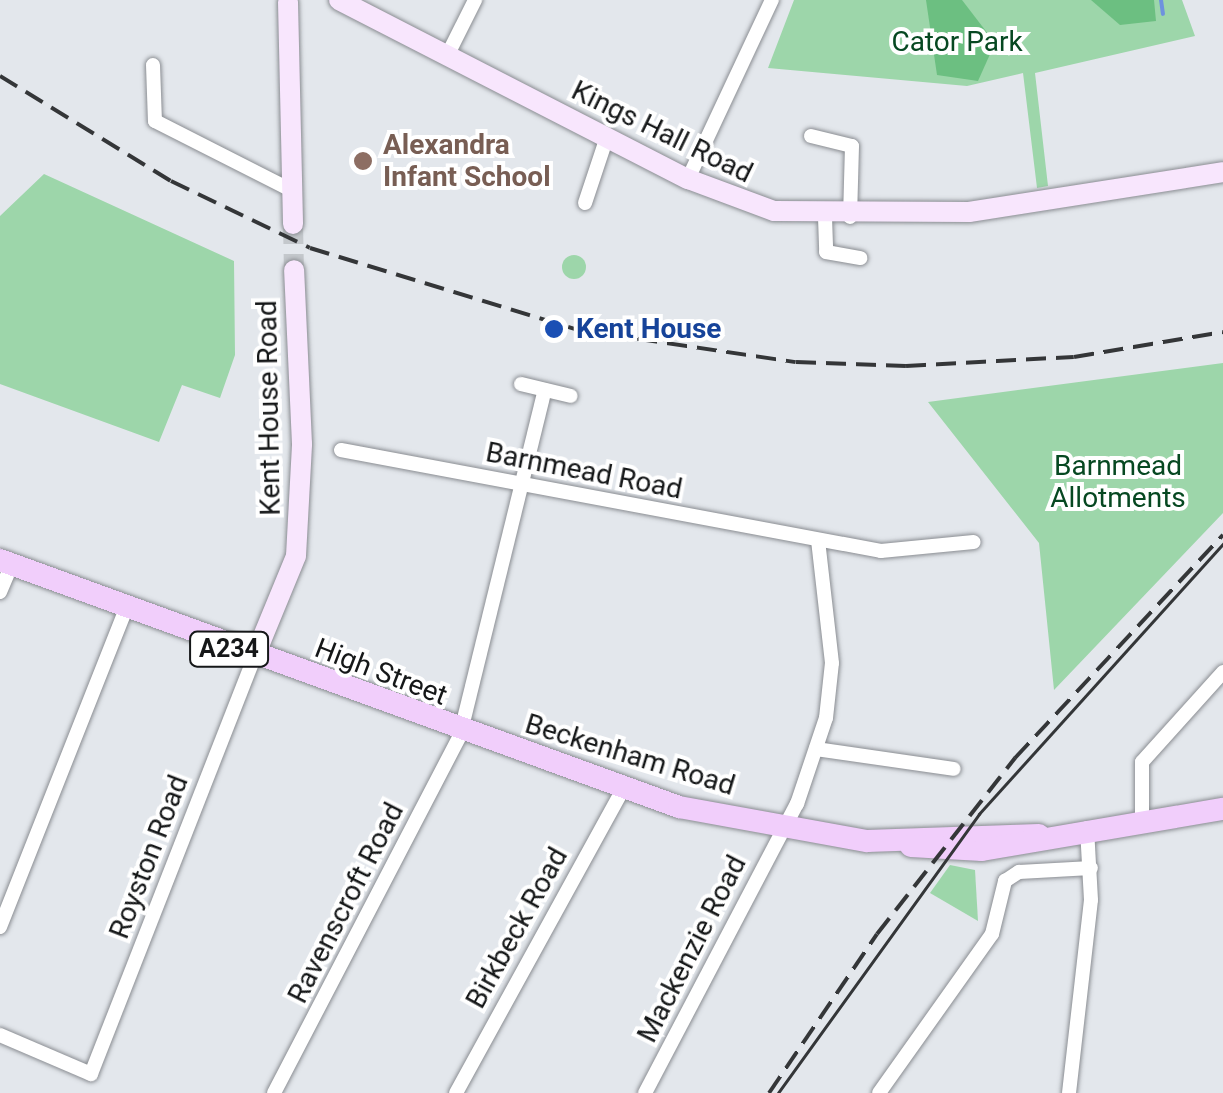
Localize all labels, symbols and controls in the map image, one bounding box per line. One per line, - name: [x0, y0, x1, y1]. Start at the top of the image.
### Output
- park label: Cator Park: [891, 25, 1023, 59]
- street label: Kings Hall Road: [566, 74, 758, 190]
- place label: Alexandra Infant School: [383, 128, 551, 194]
- marker: Alexandra Infant School: [352, 150, 374, 172]
- street label: Kent House Road: [250, 300, 288, 516]
- place label: Kent House: [576, 312, 721, 346]
- marker: Kent House: [541, 316, 567, 342]
- street label: Barnmead Road: [483, 436, 685, 506]
- park label: Barnmead Allotments: [1050, 449, 1186, 515]
- road number: A234: [189, 629, 269, 669]
- street label: High Street: [310, 631, 452, 713]
- street label: Beckenham Road: [521, 707, 739, 803]
- street label: Royston Road: [102, 771, 196, 943]
- street label: Ravenscroft Road: [281, 797, 411, 1009]
- street label: Birkbeck Road: [459, 842, 575, 1014]
- street label: Mackenzie Road: [630, 850, 754, 1048]

